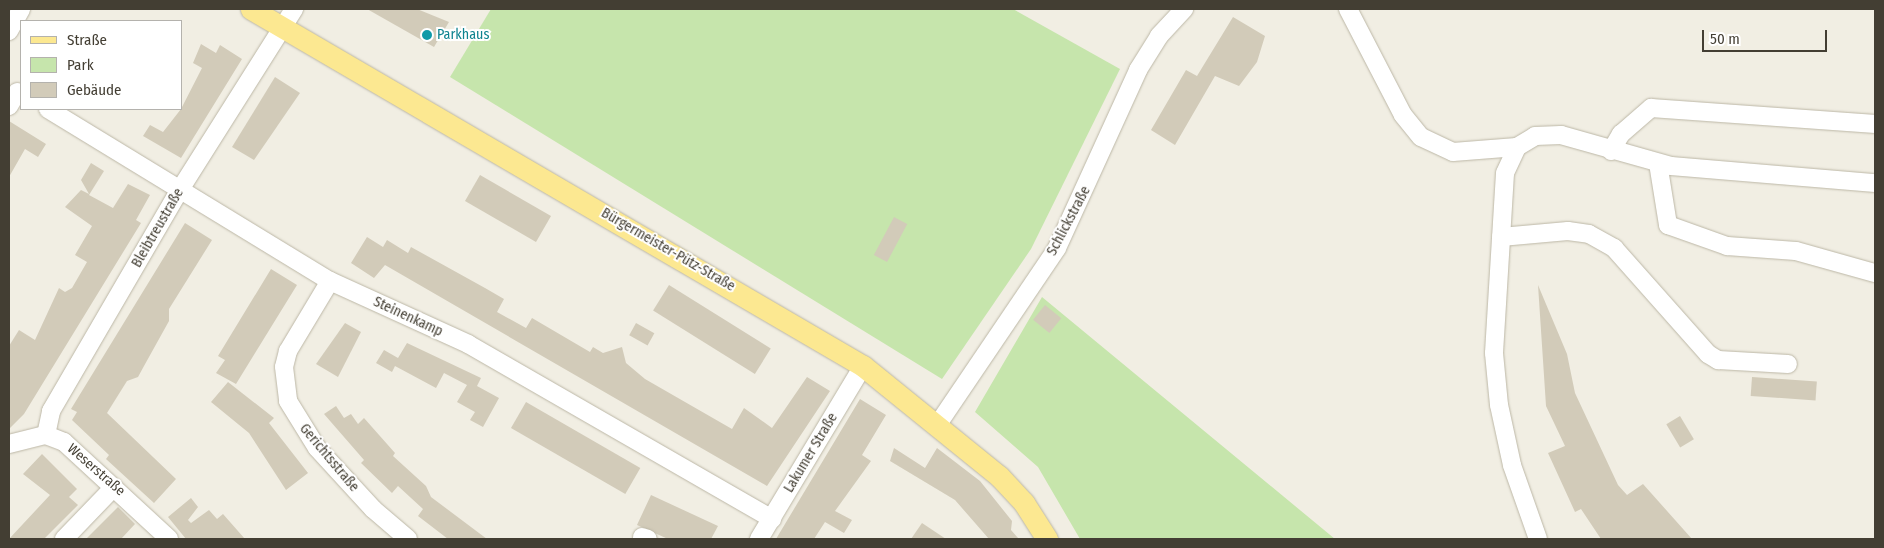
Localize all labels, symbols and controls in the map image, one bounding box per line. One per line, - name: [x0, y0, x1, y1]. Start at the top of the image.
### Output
- legend: [20, 20, 182, 110]
- scale bar: [1704, 20, 1829, 52]
- place label: Parkhaus: [437, 27, 489, 43]
- marker: Parkhaus: [421, 29, 433, 41]
- text: 50 m: [1710, 30, 1740, 48]
- text: Straße: [67, 31, 107, 49]
- text: Park: [67, 56, 94, 74]
- text: Gebäude: [67, 81, 122, 99]
- street label: Schlickstraße: [1044, 183, 1094, 259]
- street label: Bleibtreustraße: [129, 185, 187, 271]
- street label: Bürgermeister-Pütz-Straße: [598, 205, 738, 295]
- street label: Steinenkamp: [371, 294, 445, 340]
- street label: Lakumer Straße: [781, 410, 841, 496]
- street label: Gerichtsstraße: [296, 421, 362, 495]
- street label: Weserstraße: [64, 440, 128, 500]

